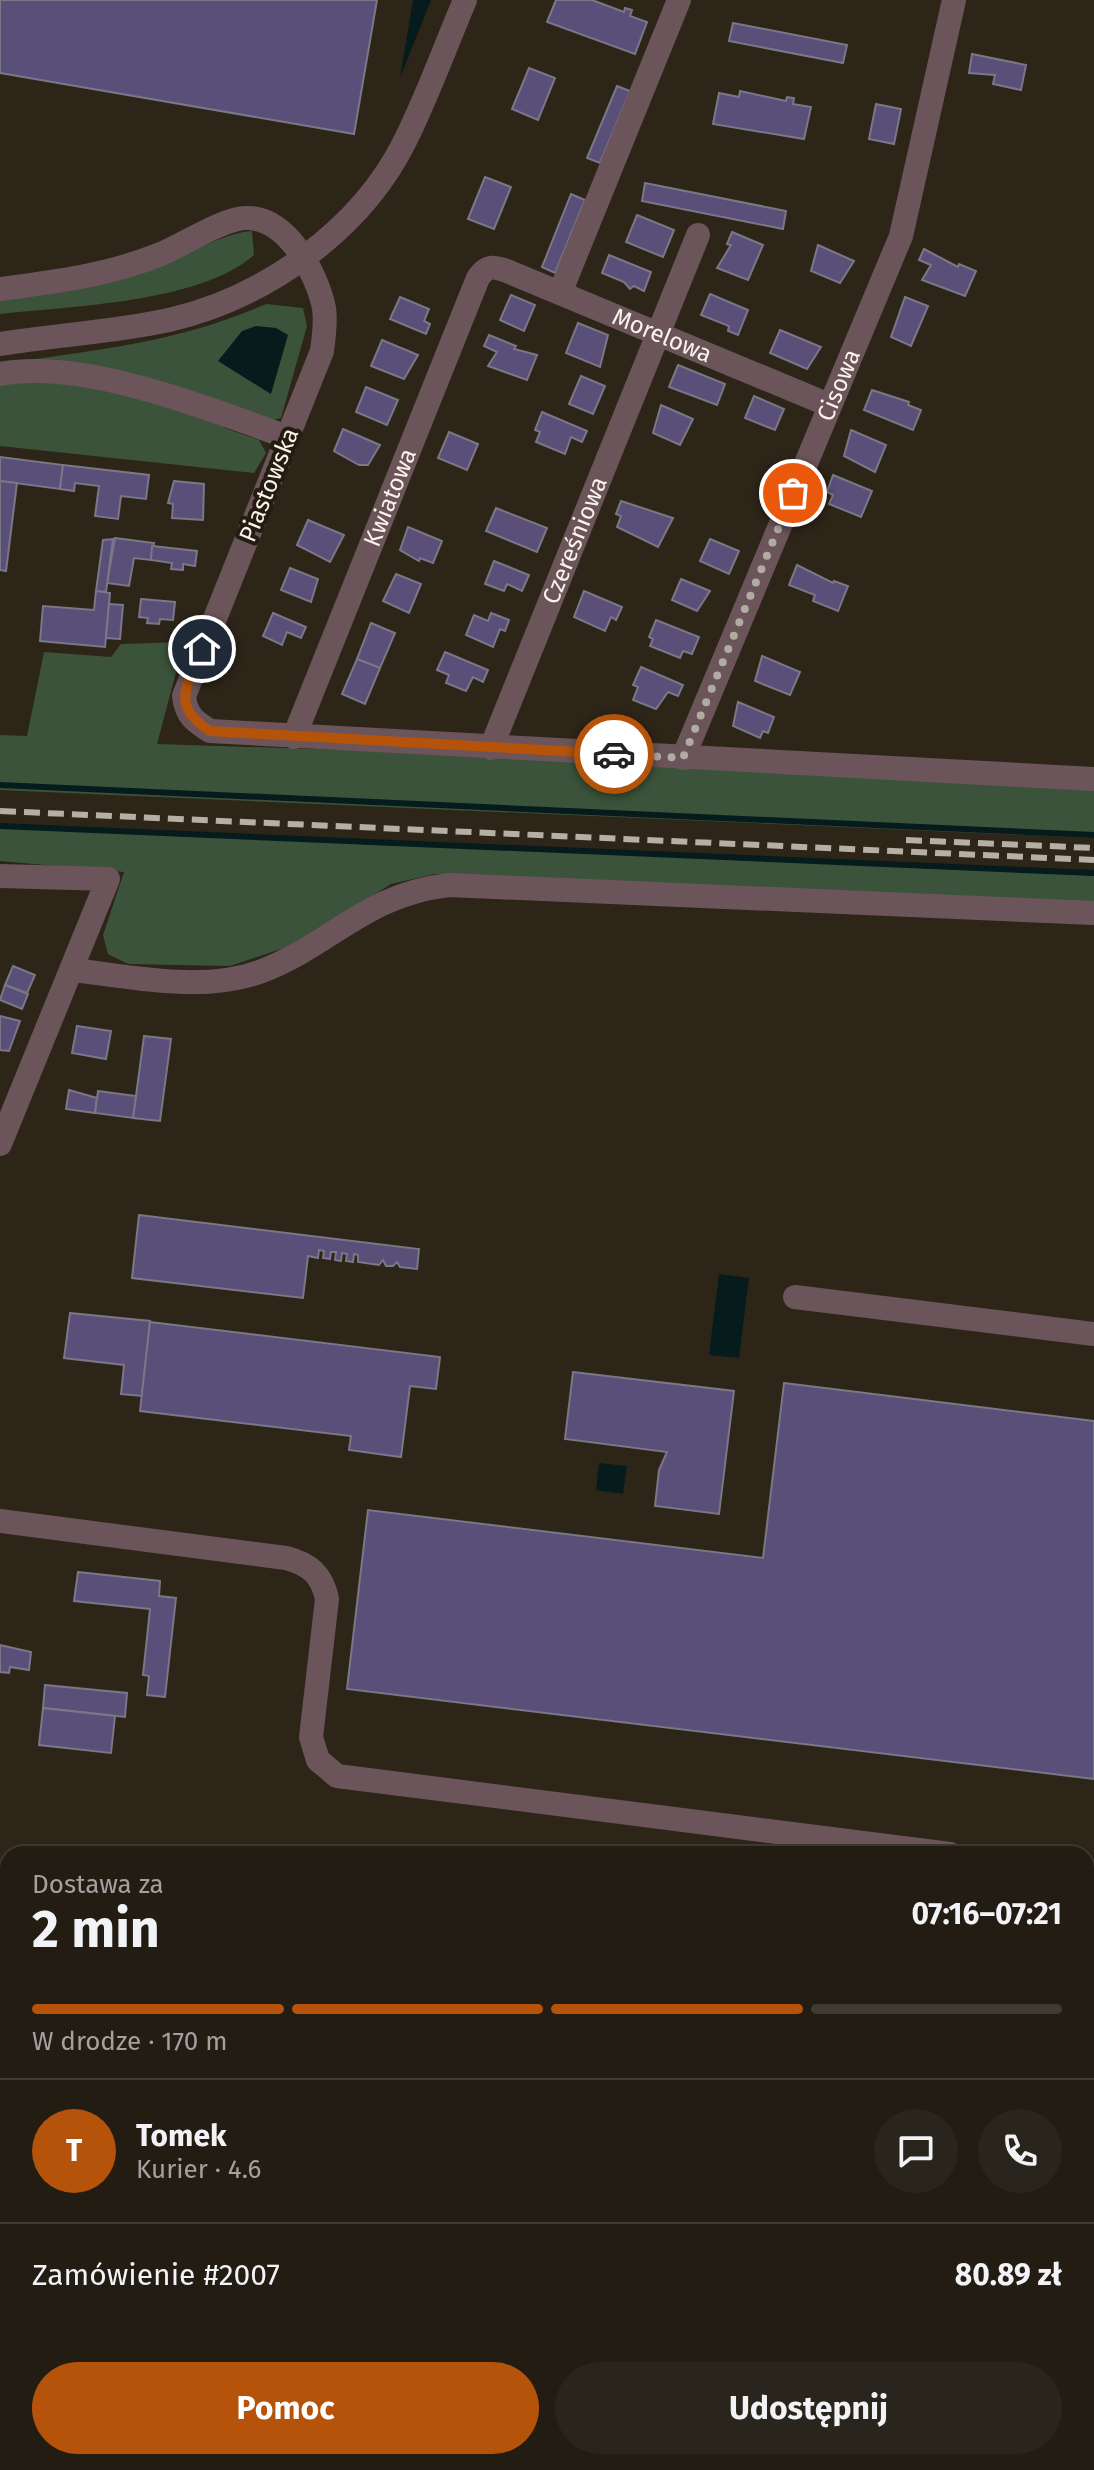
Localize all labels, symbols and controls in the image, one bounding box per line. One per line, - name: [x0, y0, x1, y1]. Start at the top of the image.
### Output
- street label: Morelowa: [608, 302, 716, 369]
- street label: Cisowa: [811, 345, 866, 425]
- street label: Piastowska: [233, 424, 305, 546]
- street label: Kwiatowa: [358, 444, 422, 551]
- pin: [759, 459, 827, 527]
- icon: bag: [771, 471, 815, 515]
- street label: Czereśniowa: [537, 473, 613, 608]
- pin: [168, 615, 236, 683]
- icon: home: [180, 627, 224, 671]
- courier: [574, 714, 654, 794]
- icon: car: [592, 732, 636, 776]
- text: Dostawa za: [32, 1869, 164, 1900]
- text: 07:16–07:21: [911, 1896, 1062, 1932]
- text: 2 min: [32, 1898, 160, 1961]
- text: W drodze · 170 m: [32, 2026, 227, 2057]
- button: chat: [874, 2109, 958, 2193]
- button: phone: [978, 2109, 1062, 2193]
- text: Tomek: [136, 2118, 227, 2154]
- text: T: [66, 2133, 82, 2169]
- text: Kurier · 4.6: [136, 2154, 261, 2185]
- text: Zamówienie #2007: [32, 2257, 280, 2293]
- text: 80.89 zł: [955, 2257, 1062, 2293]
- button: Pomoc: [32, 2362, 539, 2454]
- button: Udostępnij: [555, 2362, 1062, 2454]

